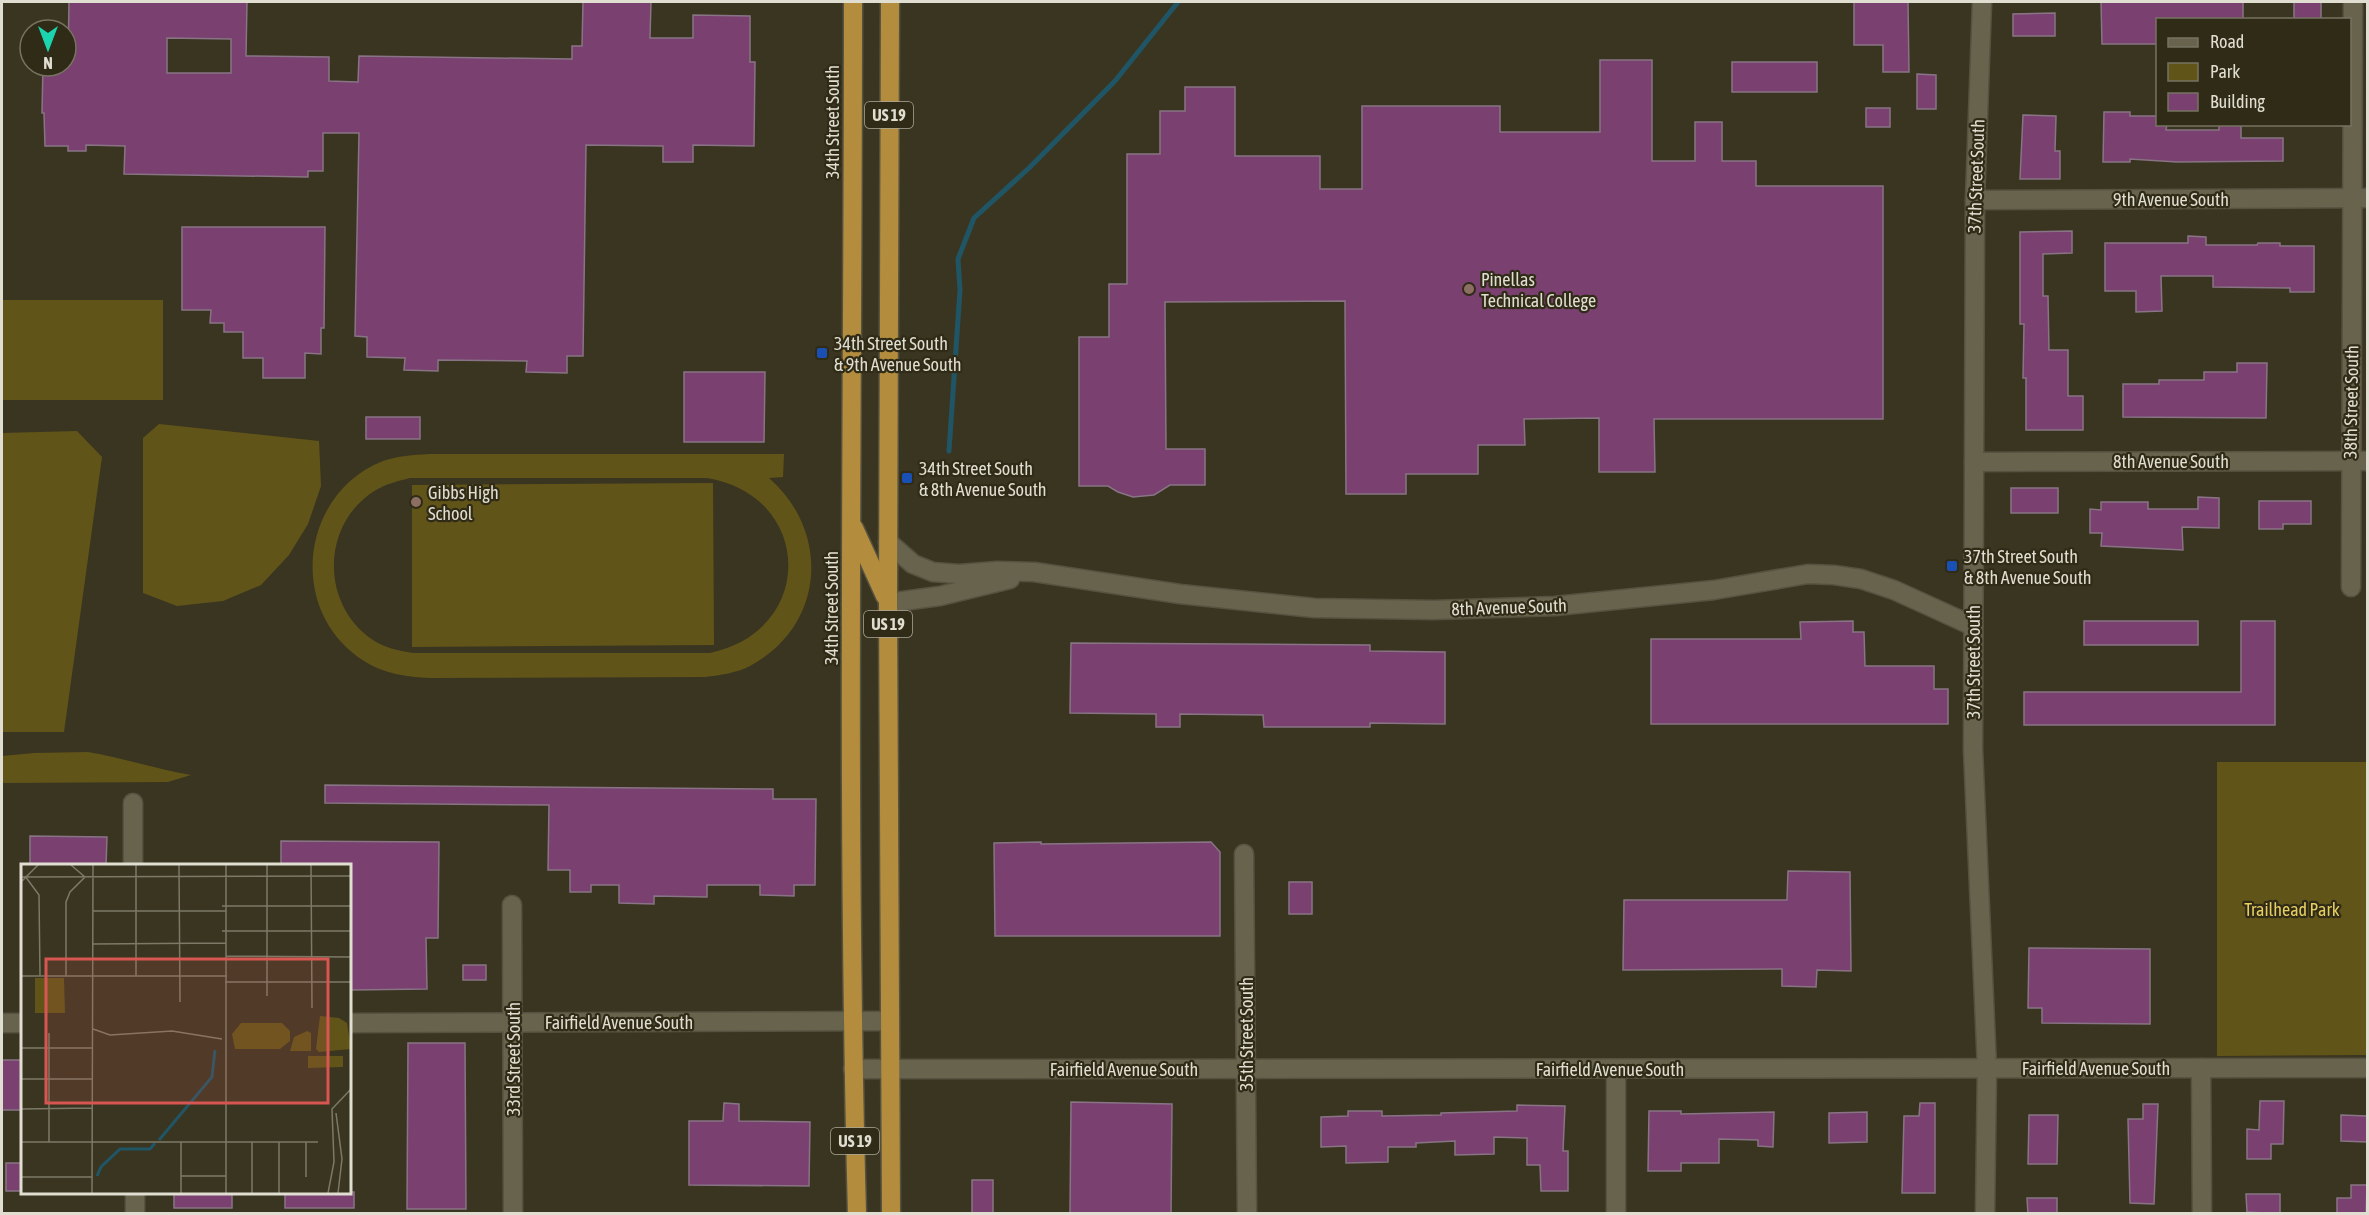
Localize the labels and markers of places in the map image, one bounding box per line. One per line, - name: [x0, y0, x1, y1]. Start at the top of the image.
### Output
- place label: Pinellas Technical College: [1481, 269, 1596, 311]
- marker: Pinellas Technical College: [1462, 282, 1476, 296]
- place label: 34th Street South & 9th Avenue South: [834, 333, 962, 375]
- marker: 34th Street South & 9th Avenue South: [815, 346, 829, 360]
- place label: 34th Street South & 8th Avenue South: [919, 458, 1047, 500]
- marker: 34th Street South & 8th Avenue South: [900, 471, 914, 485]
- place label: Gibbs High School: [428, 482, 499, 524]
- marker: Gibbs High School: [409, 495, 423, 509]
- place label: 37th Street South & 8th Avenue South: [1964, 546, 2092, 588]
- marker: 37th Street South & 8th Avenue South: [1945, 559, 1959, 573]

